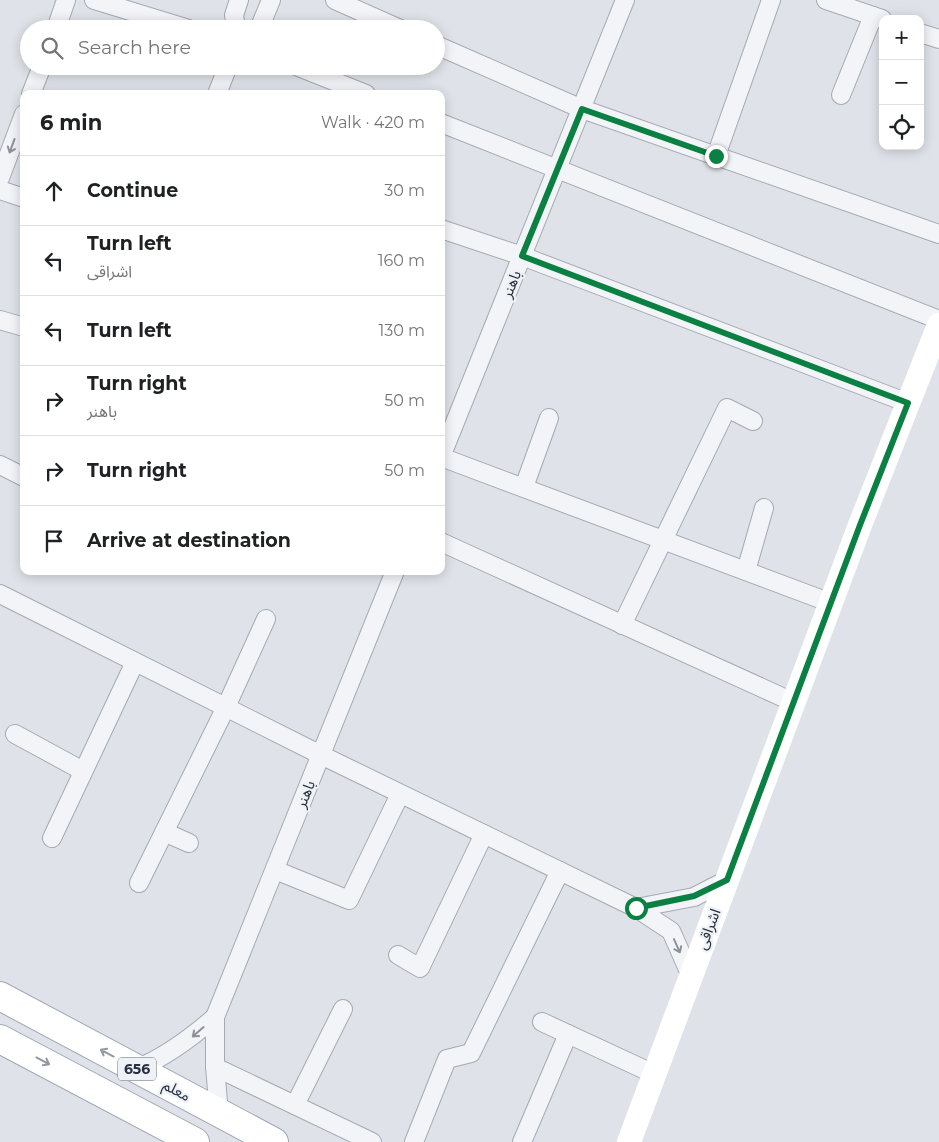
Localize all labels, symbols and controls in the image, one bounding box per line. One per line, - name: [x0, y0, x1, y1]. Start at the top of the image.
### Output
- map controls: [879, 15, 924, 150]
- button: +: [879, 15, 924, 60]
- search box: [20, 20, 445, 75]
- icon: search: [38, 34, 66, 62]
- text: Search here: [78, 36, 191, 59]
- button: −: [879, 60, 924, 105]
- button: locate: [879, 105, 924, 150]
- text: 6 min: [40, 110, 102, 135]
- text: Walk · 420 m: [321, 113, 425, 132]
- one-way arrow: [7, 138, 16, 153]
- route end: [705, 145, 728, 168]
- icon: ahead: [40, 177, 68, 205]
- text: Continue: [87, 179, 178, 202]
- text: 30 m: [384, 181, 425, 200]
- text: Turn left: [87, 232, 172, 255]
- icon: left: [40, 247, 68, 275]
- text: 160 m: [378, 251, 425, 270]
- text: اشراقی: [87, 262, 132, 281]
- street label: باهنر: [497, 267, 525, 302]
- icon: left: [40, 317, 68, 345]
- text: Turn left: [87, 319, 172, 342]
- text: 130 m: [378, 321, 425, 340]
- text: Turn right: [87, 372, 187, 395]
- icon: right: [40, 387, 68, 415]
- text: 50 m: [384, 391, 425, 410]
- text: باهنر: [87, 402, 117, 421]
- icon: right: [40, 457, 68, 485]
- text: Turn right: [87, 459, 187, 482]
- text: 50 m: [384, 461, 425, 480]
- icon: arrive: [40, 527, 68, 555]
- text: Arrive at destination: [87, 529, 291, 552]
- street label: باهنر: [291, 777, 319, 812]
- route start: [625, 897, 648, 920]
- street label: اشراقی: [692, 906, 724, 952]
- one-way arrow: [673, 938, 683, 953]
- one-way arrow: [191, 1027, 204, 1038]
- one-way arrow: [101, 1048, 115, 1058]
- one-way arrow: [35, 1057, 50, 1067]
- road number: 656: [118, 1058, 156, 1080]
- street label: معلم: [159, 1075, 194, 1107]

